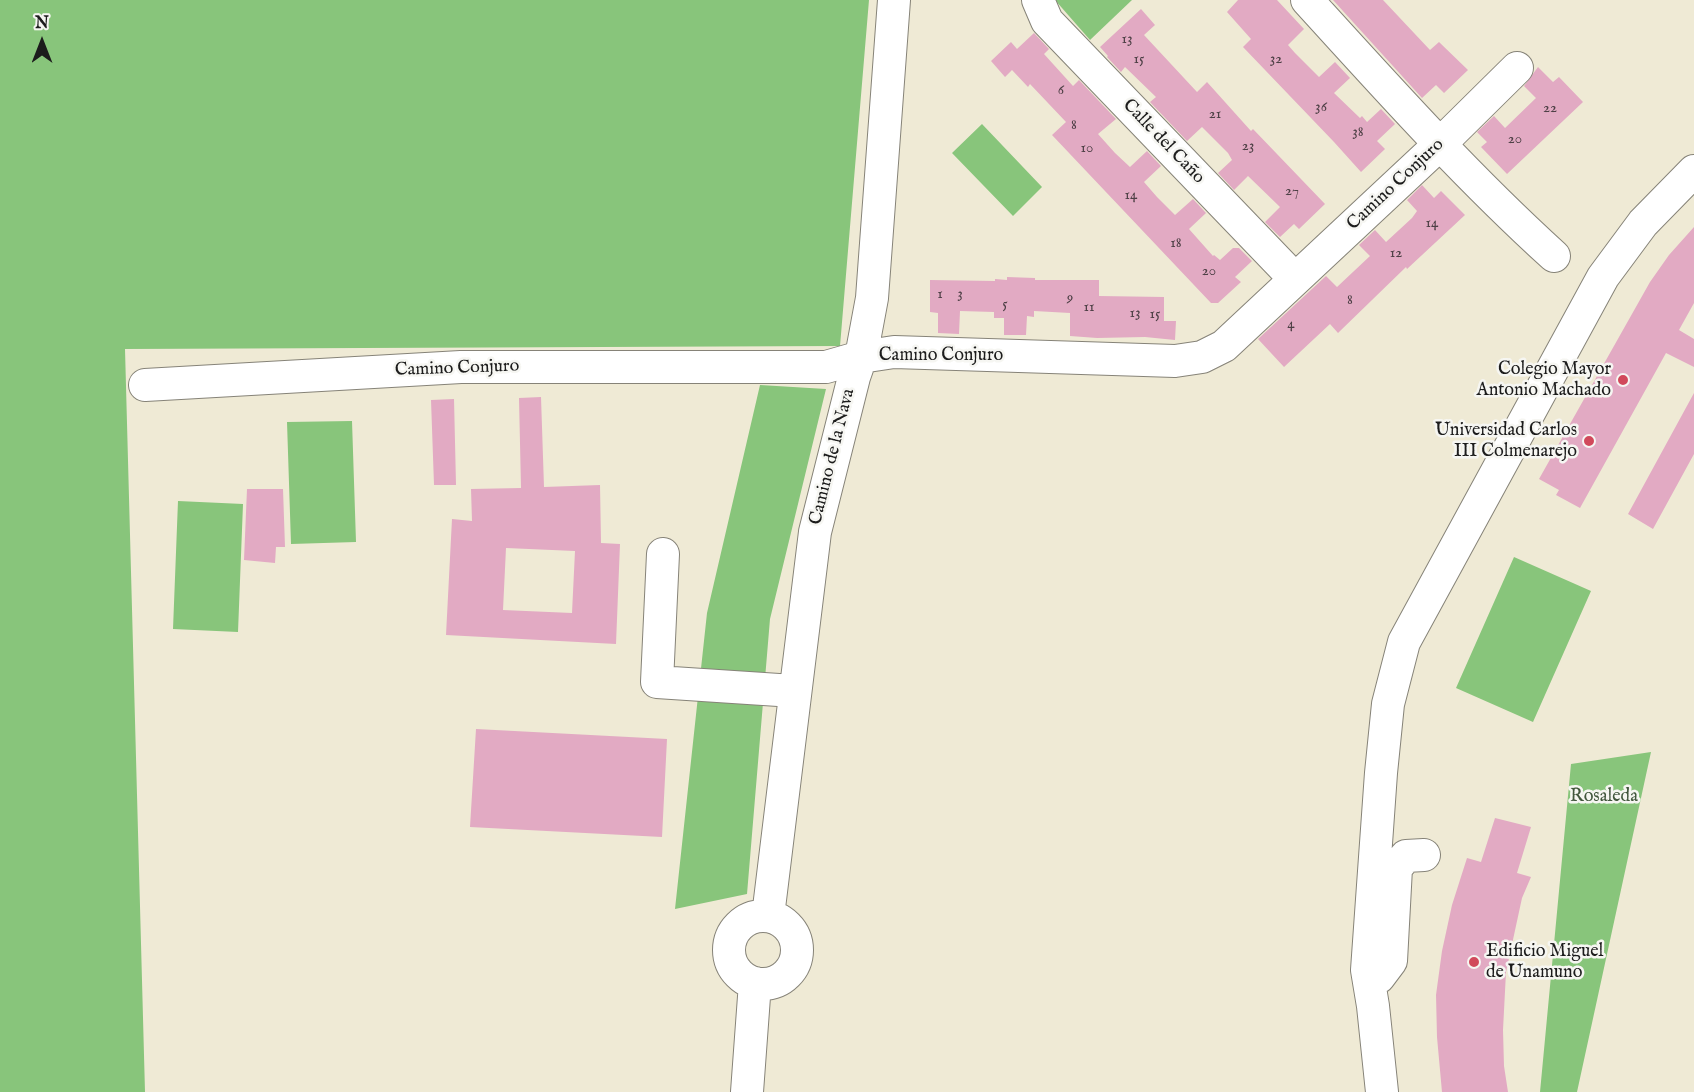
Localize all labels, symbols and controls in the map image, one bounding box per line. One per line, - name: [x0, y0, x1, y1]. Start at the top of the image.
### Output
- north arrow: [12, 12, 72, 72]
- text: N: [35, 14, 49, 34]
- house number: 13: [1121, 31, 1133, 49]
- house number: 15: [1133, 51, 1145, 69]
- house number: 32: [1270, 51, 1282, 69]
- house number: 6: [1058, 82, 1064, 100]
- street label: Calle del Caño: [1117, 95, 1209, 189]
- house number: 36: [1315, 99, 1327, 117]
- house number: 22: [1543, 100, 1557, 118]
- house number: 21: [1209, 106, 1221, 124]
- house number: 8: [1071, 117, 1077, 135]
- house number: 38: [1352, 124, 1364, 142]
- house number: 20: [1508, 131, 1522, 149]
- street label: Camino Conjuro: [1343, 135, 1449, 235]
- house number: 23: [1242, 138, 1254, 156]
- house number: 10: [1081, 140, 1093, 158]
- house number: 27: [1285, 183, 1299, 201]
- house number: 14: [1125, 187, 1137, 205]
- house number: 14: [1426, 215, 1438, 233]
- house number: 18: [1170, 235, 1182, 253]
- house number: 12: [1390, 245, 1402, 263]
- house number: 20: [1202, 263, 1216, 281]
- house number: 1: [937, 286, 943, 304]
- house number: 3: [957, 286, 963, 304]
- house number: 9: [1067, 290, 1073, 308]
- house number: 8: [1347, 292, 1353, 310]
- house number: 5: [1002, 296, 1008, 314]
- house number: 11: [1083, 299, 1095, 317]
- house number: 13: [1129, 305, 1141, 323]
- house number: 15: [1149, 306, 1161, 324]
- house number: 4: [1287, 316, 1295, 334]
- street label: Camino Conjuro: [879, 345, 1003, 367]
- street label: Camino Conjuro: [394, 356, 520, 382]
- place label: Colegio Mayor Antonio Machado: [1477, 359, 1611, 401]
- marker: Colegio Mayor Antonio Machado: [1616, 373, 1630, 387]
- street label: Camino de la Nava: [806, 387, 860, 527]
- place label: Universidad Carlos III Colmenarejo: [1435, 420, 1577, 462]
- marker: Universidad Carlos III Colmenarejo: [1582, 434, 1596, 448]
- park label: Rosaleda: [1570, 786, 1638, 808]
- place label: Edificio Miguel de Unamuno: [1486, 941, 1603, 984]
- marker: Edificio Miguel de Unamuno: [1467, 955, 1481, 969]

